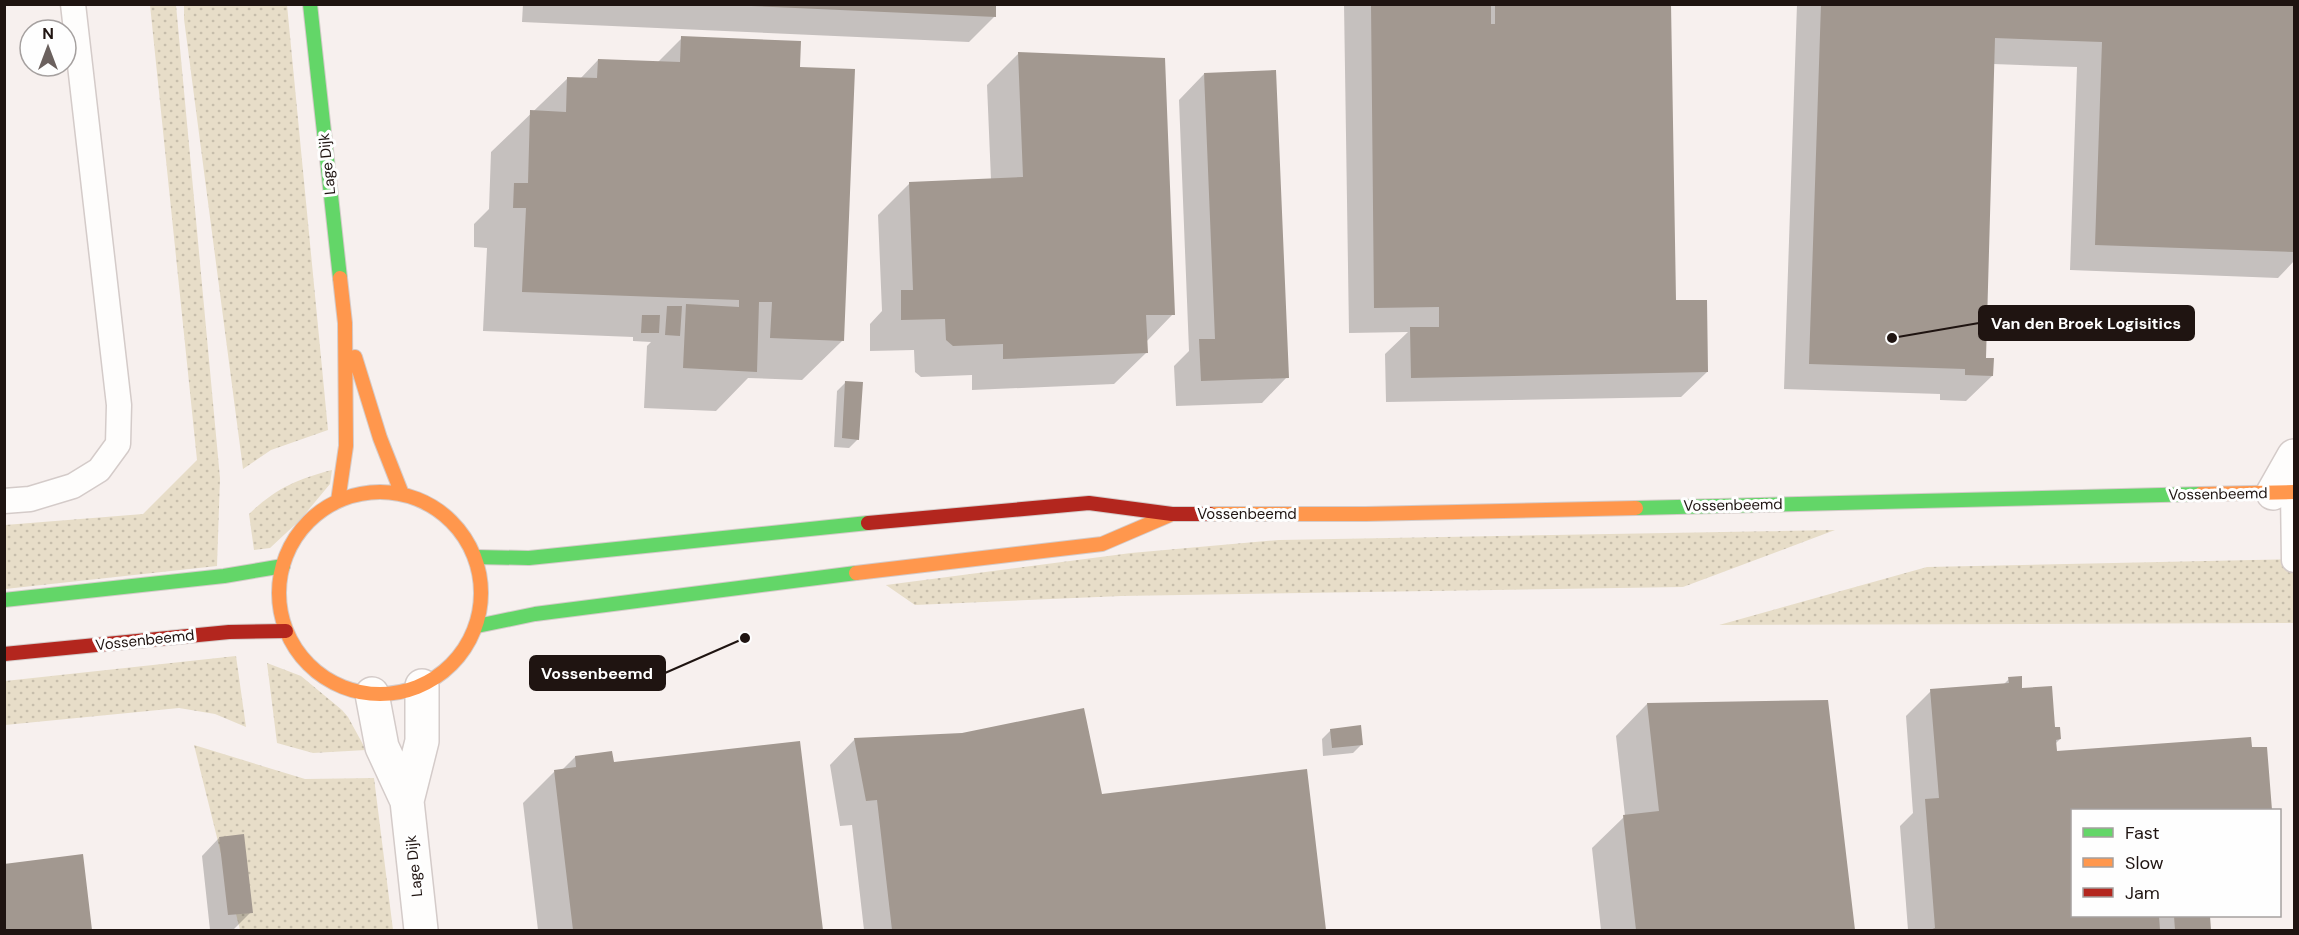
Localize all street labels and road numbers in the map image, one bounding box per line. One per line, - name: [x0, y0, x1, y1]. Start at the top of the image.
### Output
- street label: Lage Dijk: [314, 132, 340, 196]
- street label: Vossenbeemd: [2168, 483, 2268, 505]
- street label: Vossenbeemd: [1683, 494, 1783, 516]
- street label: Vossenbeemd: [1197, 504, 1297, 524]
- street label: Vossenbeemd: [95, 625, 195, 655]
- street label: Lage Dijk: [401, 834, 427, 898]

